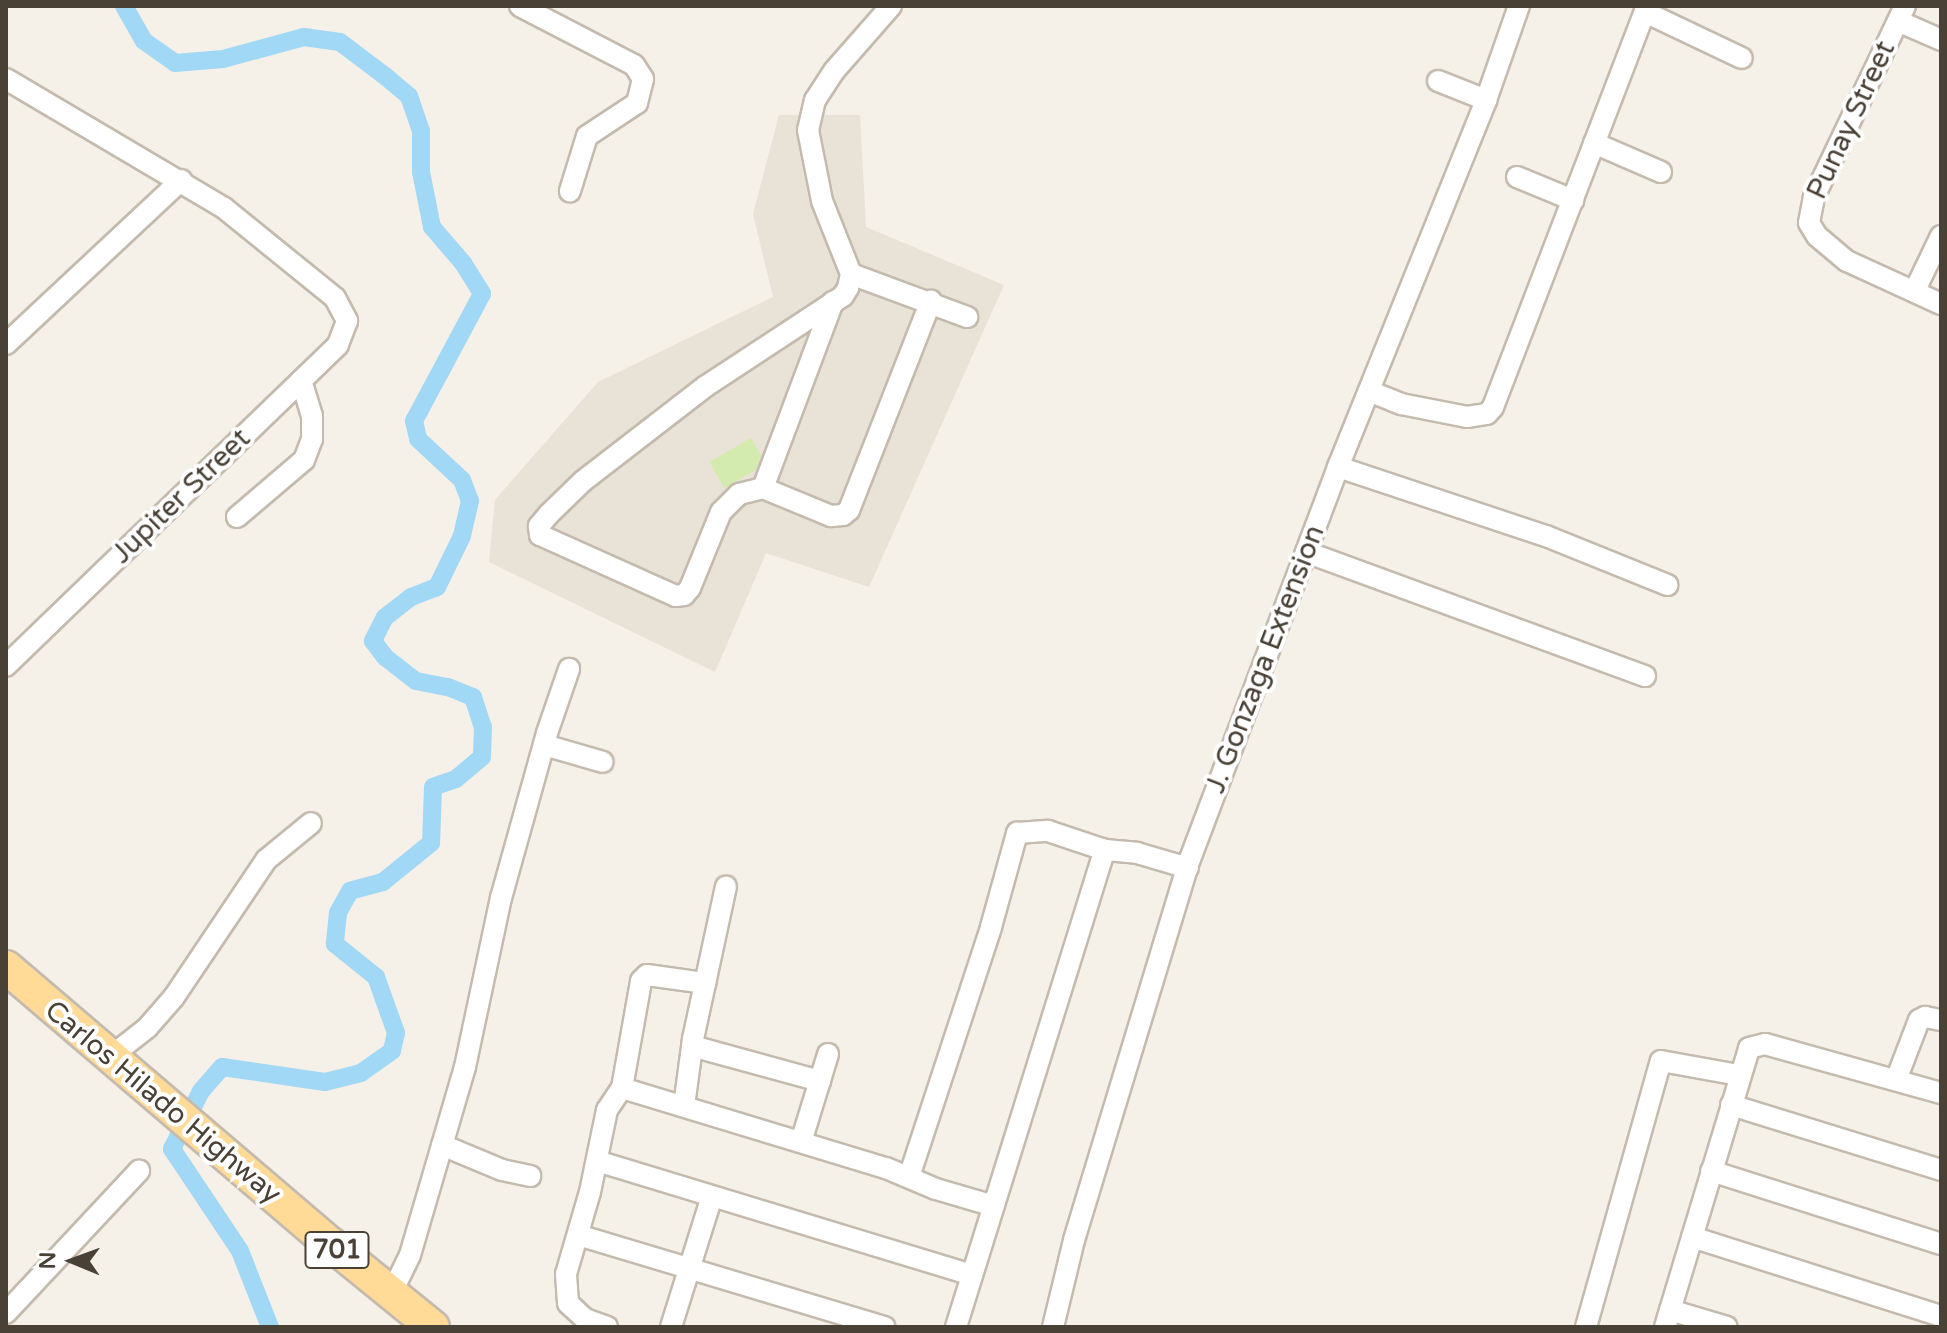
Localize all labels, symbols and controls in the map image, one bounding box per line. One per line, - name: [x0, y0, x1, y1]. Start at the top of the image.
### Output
- street label: Punay Street: [1800, 36, 1902, 204]
- street label: Jupiter Street: [105, 422, 257, 570]
- street label: J. Gonzaga Extension: [1198, 520, 1332, 798]
- street label: Carlos Hilado Highway: [38, 993, 288, 1211]
- north arrow: [32, 1221, 112, 1301]
- road number: 701: [303, 1228, 371, 1272]
- text: N: [35, 1252, 61, 1270]

